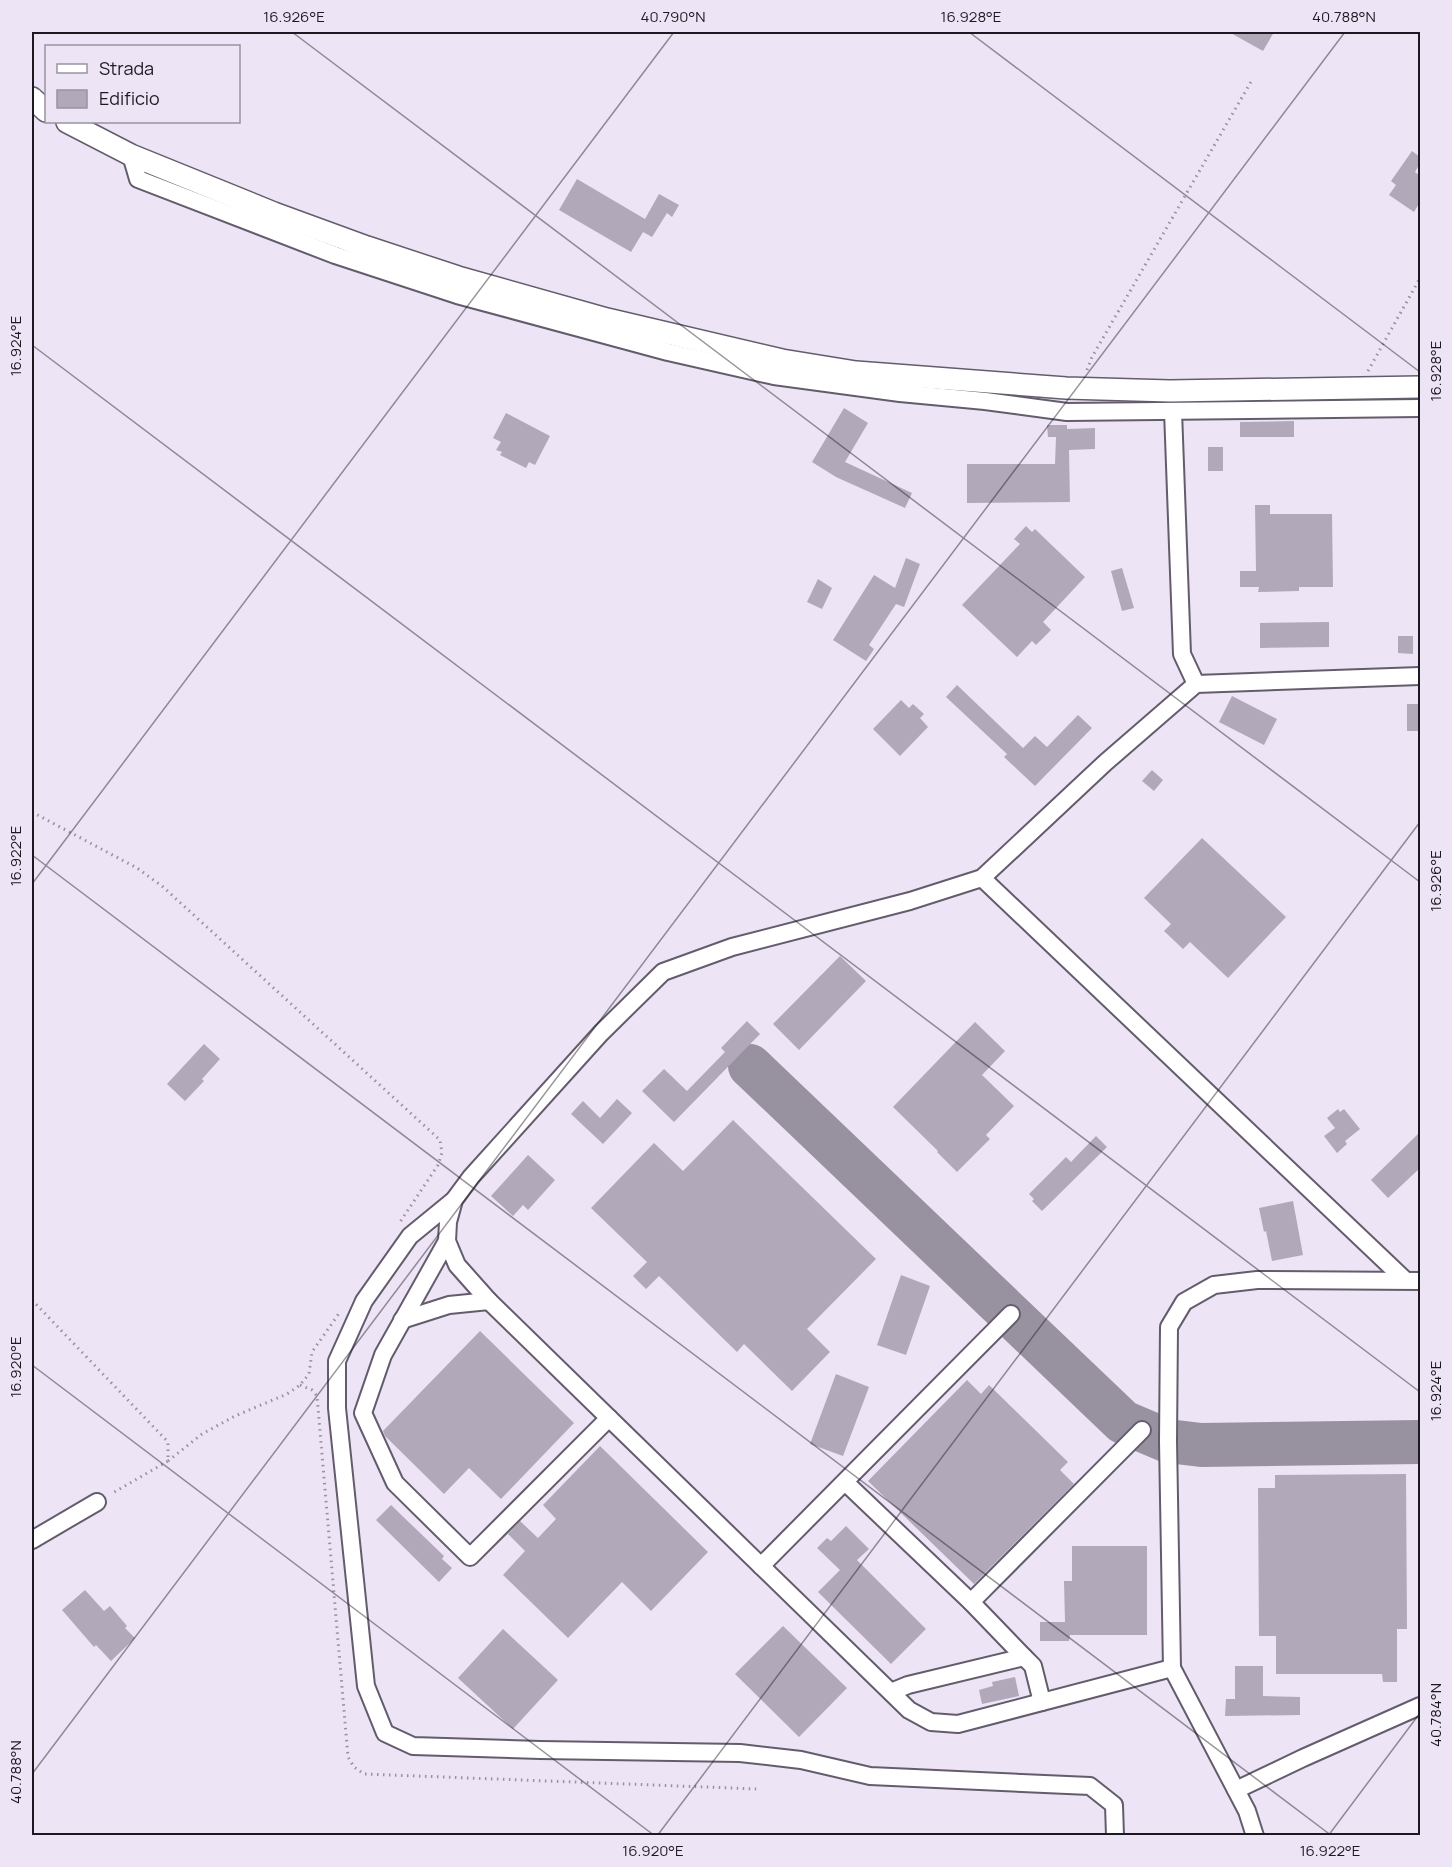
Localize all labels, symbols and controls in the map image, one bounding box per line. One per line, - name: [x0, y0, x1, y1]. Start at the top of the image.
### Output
- text: 16.926°E: [263, 6, 325, 27]
- text: 40.790°N: [641, 6, 705, 27]
- text: 16.928°E: [941, 6, 1001, 27]
- text: 40.788°N: [1312, 6, 1376, 27]
- legend: [45, 45, 240, 123]
- text: Strada: [99, 56, 154, 80]
- text: Edificio: [99, 86, 160, 110]
- text: 16.924°E: [5, 316, 26, 376]
- text: 16.928°E: [1425, 341, 1446, 401]
- text: 16.922°E: [5, 826, 26, 886]
- text: 16.926°E: [1425, 850, 1446, 912]
- text: 16.920°E: [5, 1336, 26, 1398]
- text: 16.924°E: [1425, 1361, 1446, 1421]
- text: 40.784°N: [1425, 1683, 1446, 1747]
- text: 40.788°N: [5, 1740, 26, 1804]
- text: 16.920°E: [622, 1840, 684, 1861]
- text: 16.922°E: [1300, 1840, 1360, 1861]

